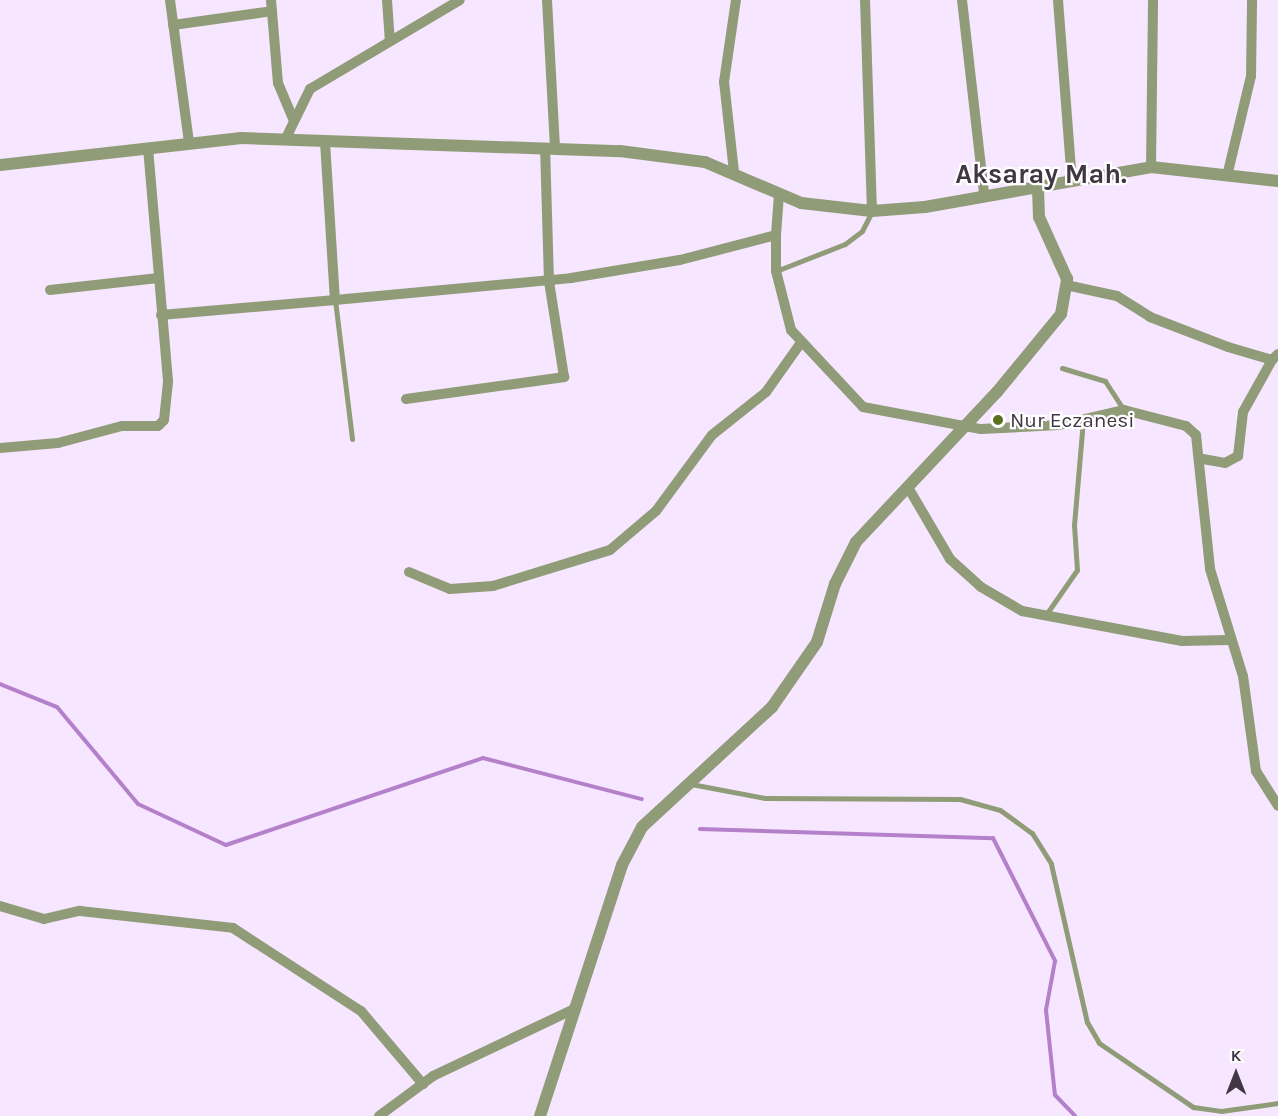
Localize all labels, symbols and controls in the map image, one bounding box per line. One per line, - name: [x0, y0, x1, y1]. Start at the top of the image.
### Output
- district label: Aksaray Mah.: [955, 159, 1127, 191]
- place label: Nur Eczanesi: [1010, 407, 1135, 433]
- marker: Nur Eczanesi: [991, 413, 1005, 427]
- north arrow: [1206, 1044, 1266, 1104]
- text: K: [1231, 1046, 1241, 1065]

